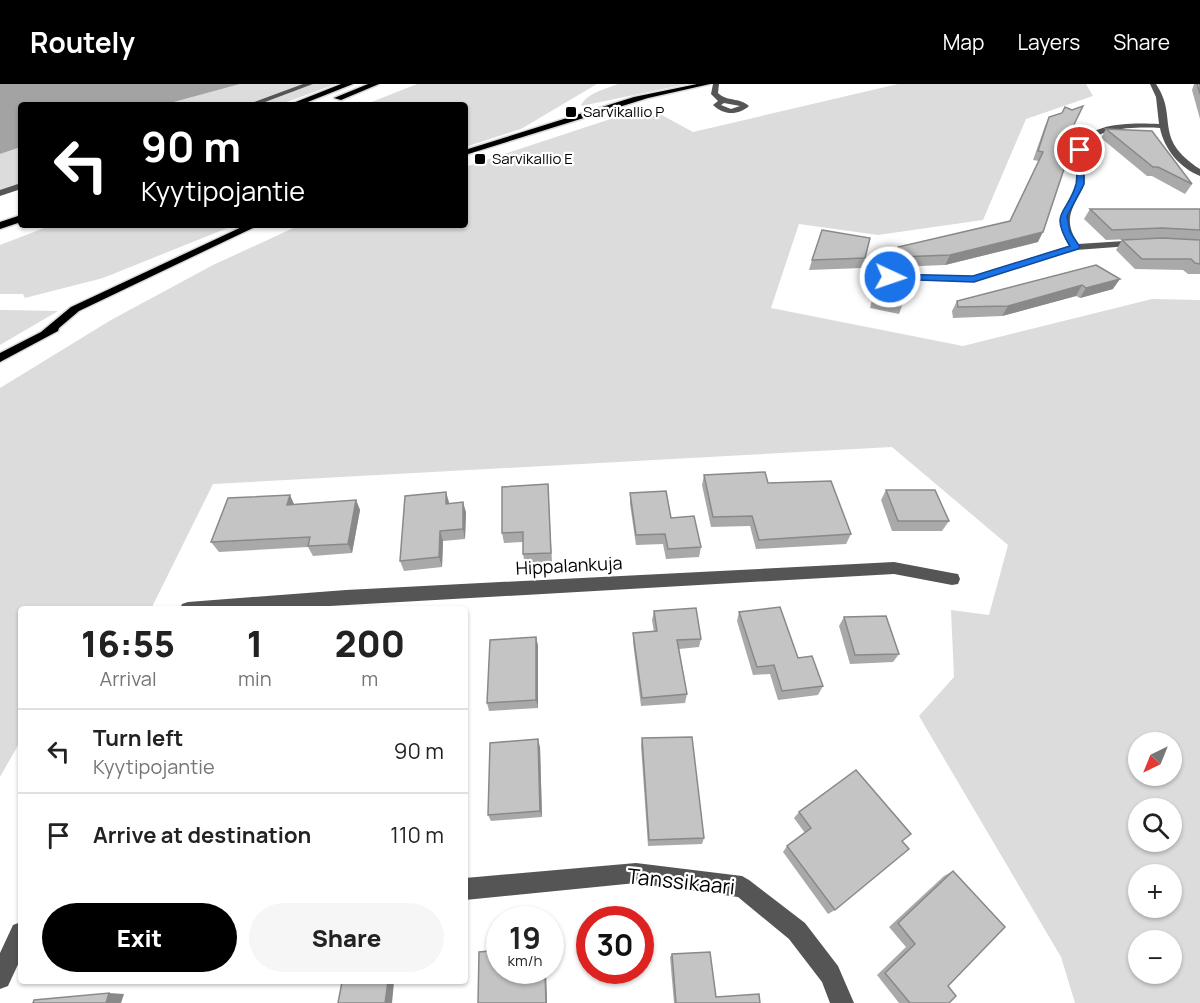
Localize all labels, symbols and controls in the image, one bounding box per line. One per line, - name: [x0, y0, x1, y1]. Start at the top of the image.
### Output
- text: Routely: [30, 23, 135, 61]
- text: Map: [943, 28, 984, 56]
- text: Layers: [1017, 28, 1080, 56]
- text: Share: [1113, 28, 1170, 56]
- place label: Sarvikallio P: [583, 101, 664, 122]
- marker: Sarvikallio P: [564, 105, 578, 119]
- text: 90 m: [141, 117, 241, 175]
- pin: [1054, 124, 1105, 175]
- icon: left: [42, 126, 120, 204]
- icon: arrive: [1063, 133, 1096, 166]
- place label: Sarvikallio E: [492, 148, 573, 169]
- marker: Sarvikallio E: [473, 152, 487, 166]
- text: Kyytipojantie: [141, 172, 305, 209]
- position arrow: [858, 245, 922, 309]
- street label: Hippalankuja: [515, 550, 623, 580]
- text: 16:55: [81, 619, 175, 668]
- text: 1: [247, 619, 263, 668]
- text: 200: [335, 619, 405, 668]
- text: Arrival: [99, 665, 157, 692]
- text: min: [238, 665, 272, 692]
- text: m: [361, 665, 378, 692]
- text: Turn left: [93, 723, 183, 753]
- north arrow: [1128, 732, 1182, 786]
- map controls: [1128, 732, 1182, 984]
- icon: left: [42, 735, 75, 768]
- text: 90 m: [394, 736, 444, 766]
- text: Kyytipojantie: [93, 753, 215, 780]
- button: search: [1128, 798, 1182, 852]
- icon: arrive: [42, 819, 75, 852]
- text: Arrive at destination: [93, 820, 311, 850]
- text: 110 m: [390, 820, 444, 850]
- street label: Tanssikaari: [626, 861, 736, 901]
- button: +: [1128, 864, 1182, 918]
- button: Exit: [42, 903, 237, 972]
- button: Share: [249, 903, 444, 972]
- speed limit sign: 30: [576, 906, 654, 984]
- text: 19: [509, 917, 541, 958]
- button: −: [1128, 930, 1182, 984]
- text: km/h: [508, 950, 542, 971]

